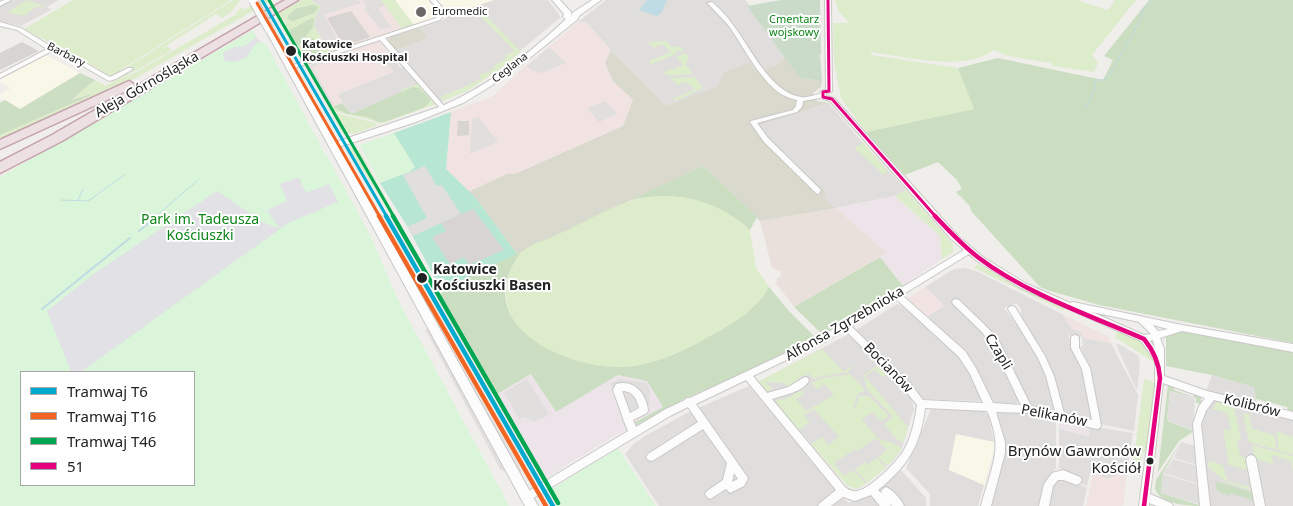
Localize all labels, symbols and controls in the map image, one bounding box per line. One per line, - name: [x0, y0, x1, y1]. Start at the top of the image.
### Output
- marker: Euromedic: [414, 5, 428, 19]
- place label: Euromedic: [432, 5, 487, 19]
- park label: Cmentarz wojskowy: [769, 13, 819, 39]
- place label: Katowice Kościuszki Hospital: [302, 38, 407, 64]
- street label: Barbary: [45, 40, 87, 70]
- marker: Katowice Kościuszki Hospital: [284, 44, 298, 58]
- street label: Aleja Górnośląska: [92, 48, 202, 122]
- street label: Ceglana: [489, 50, 531, 86]
- park label: Park im. Tadeusza Kościuszki: [141, 212, 259, 244]
- place label: Katowice Kościuszki Basen: [433, 262, 551, 294]
- marker: Katowice Kościuszki Basen: [415, 271, 429, 285]
- street label: Alfonsa Zgrzebnioka: [783, 283, 907, 365]
- street label: Czapli: [981, 331, 1015, 373]
- street label: Bocianów: [860, 339, 916, 397]
- legend: [20, 371, 195, 486]
- text: Tramwaj T6: [67, 381, 148, 401]
- street label: Kolibrów: [1222, 391, 1282, 421]
- street label: Pelikanów: [1020, 401, 1088, 431]
- text: Tramwaj T16: [67, 406, 156, 426]
- text: Tramwaj T46: [67, 431, 156, 451]
- place label: Brynów Gawronów Kościół: [1008, 443, 1141, 478]
- text: 51: [67, 456, 84, 476]
- marker: Brynów Gawronów Kościół: [1145, 456, 1155, 466]

